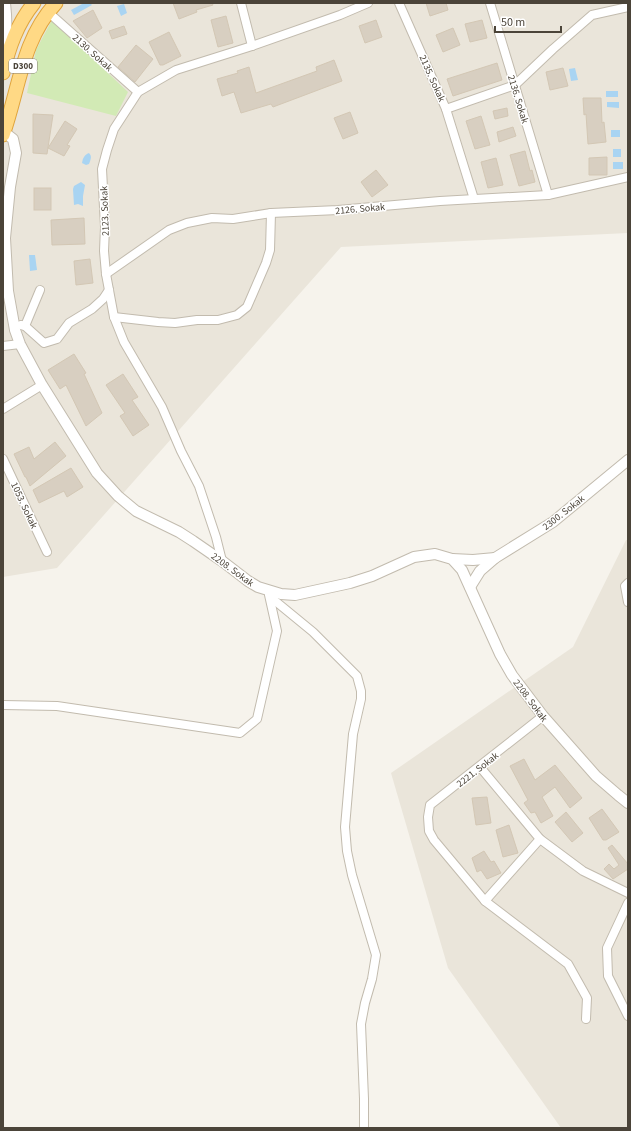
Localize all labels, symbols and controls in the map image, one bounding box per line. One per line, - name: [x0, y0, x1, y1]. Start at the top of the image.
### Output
- scale bar: [495, 8, 561, 34]
- text: 50 m: [501, 14, 525, 31]
- street label: 2130. Sokak: [69, 31, 116, 75]
- street label: 2135. Sokak: [416, 53, 449, 104]
- road number: D300: [9, 59, 37, 73]
- street label: 2136. Sokak: [504, 73, 532, 125]
- street label: 2123. Sokak: [97, 186, 113, 236]
- street label: 2126. Sokak: [335, 200, 386, 218]
- street label: 1053. Sokak: [7, 480, 41, 531]
- street label: 2300. Sokak: [540, 492, 588, 534]
- street label: 2208. Sokak: [208, 549, 257, 590]
- street label: 2208. Sokak: [510, 676, 551, 725]
- street label: 2221. Sokak: [454, 749, 502, 791]

